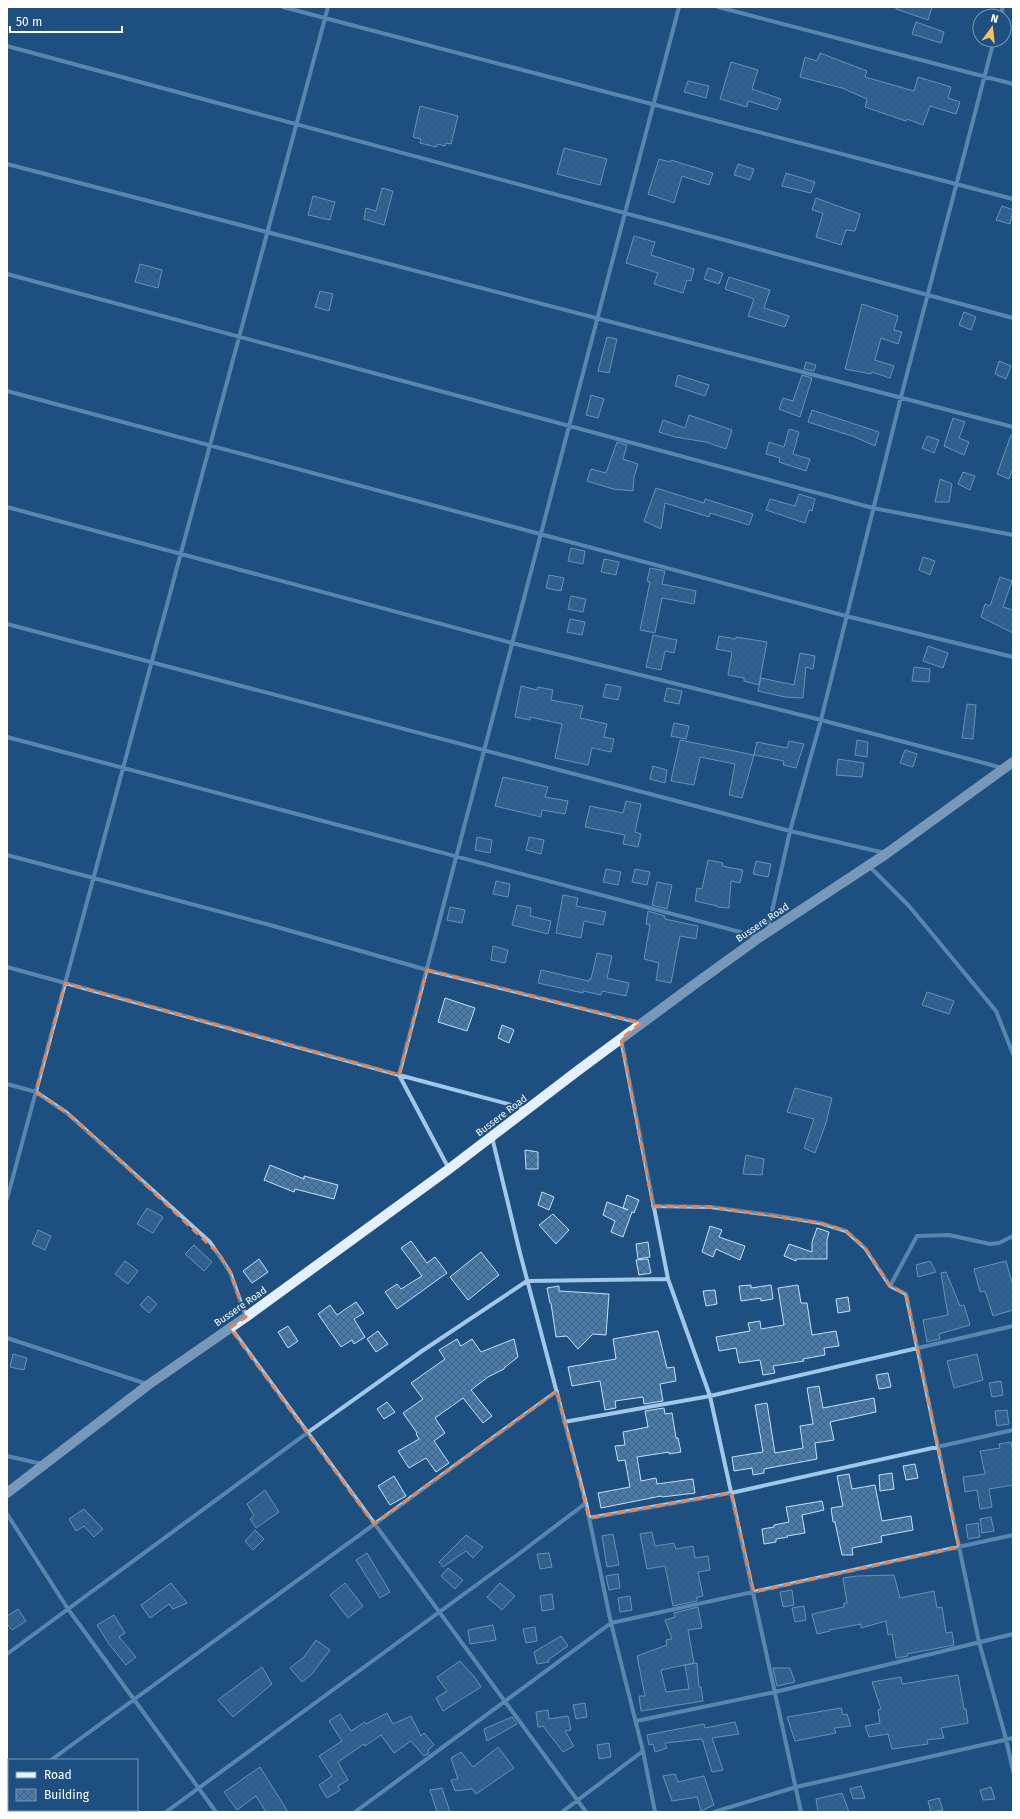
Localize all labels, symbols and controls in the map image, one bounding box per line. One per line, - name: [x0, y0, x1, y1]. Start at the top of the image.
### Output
- scale bar: [10, 8, 122, 34]
- north arrow: [972, 8, 1012, 48]
- text: N: [989, 12, 1000, 26]
- text: 50 m: [16, 15, 42, 29]
- street label: Bussere Road: [734, 901, 791, 945]
- street label: Bussere Road: [474, 1093, 530, 1139]
- street label: Bussere Road: [212, 1284, 269, 1329]
- legend: [8, 1759, 138, 1811]
- text: Road: [44, 1768, 72, 1782]
- text: Building: [44, 1788, 90, 1802]

